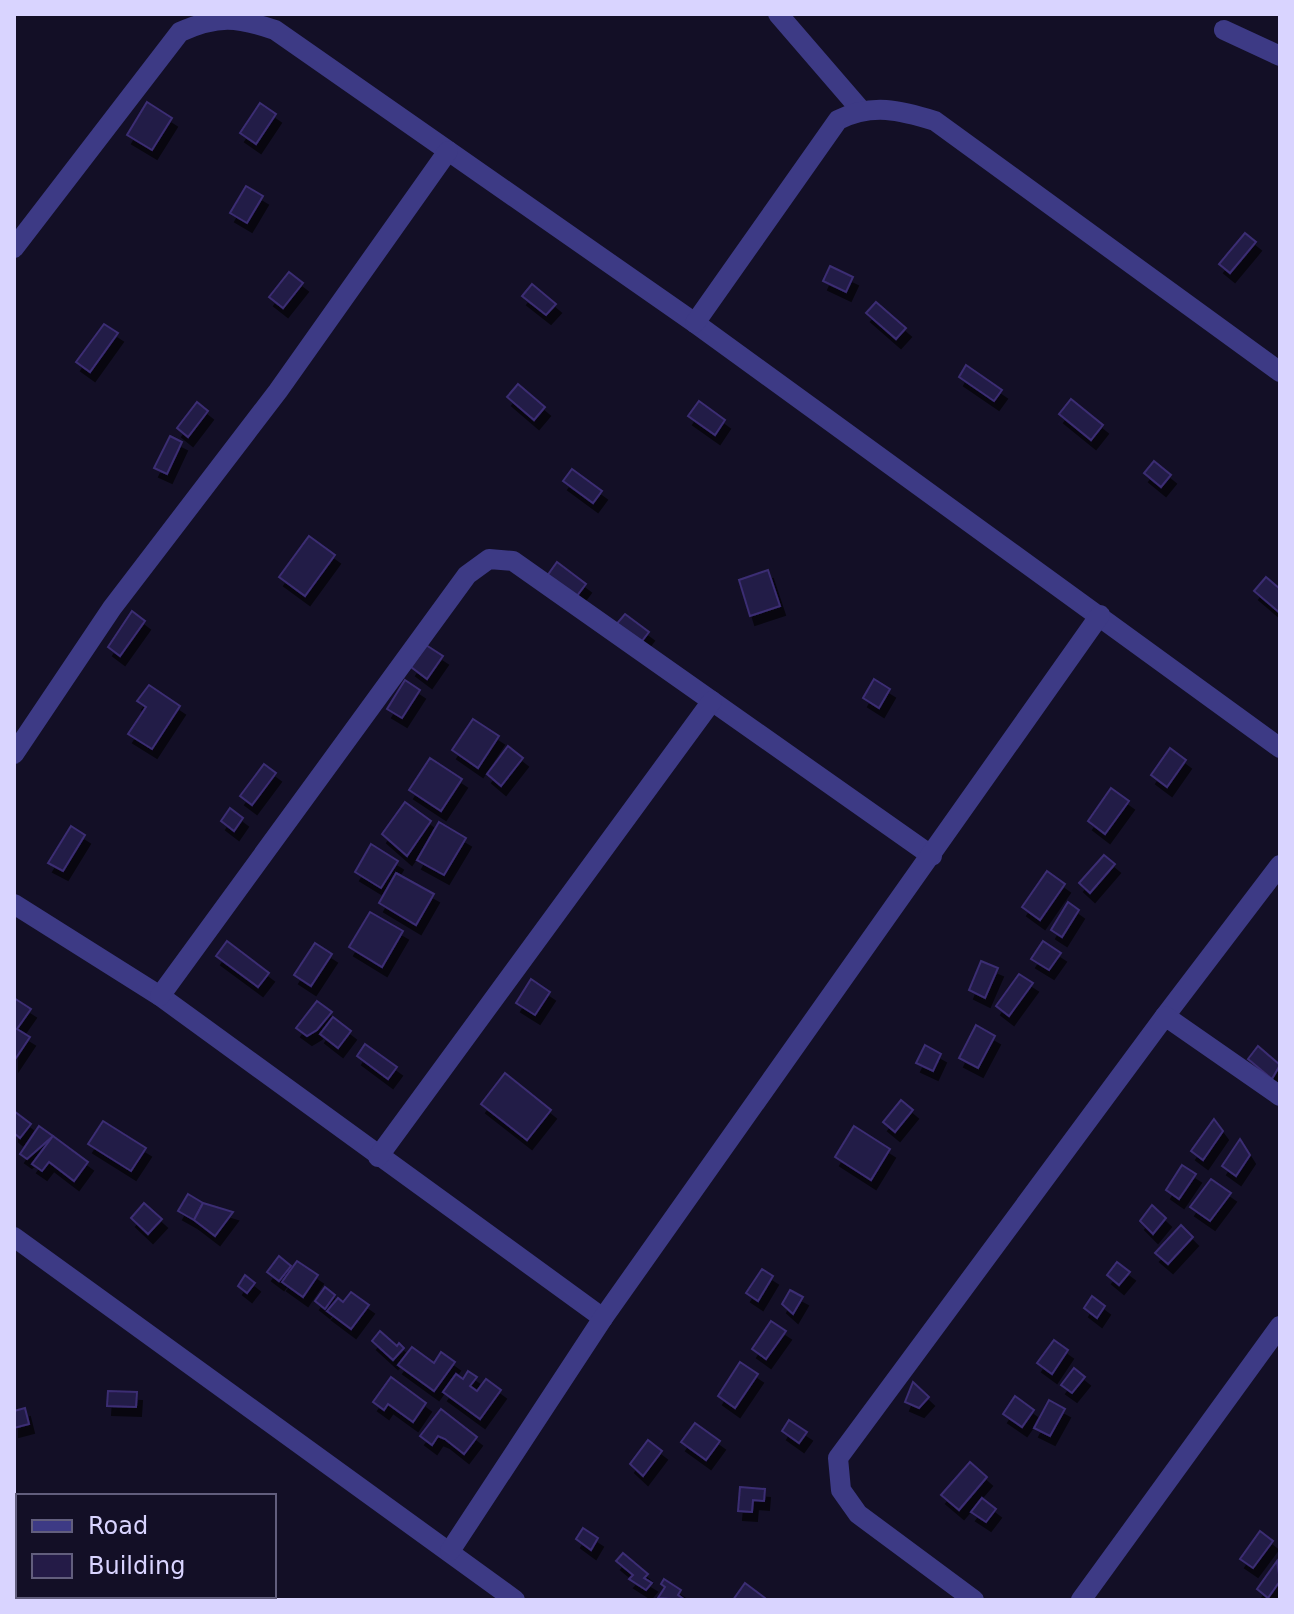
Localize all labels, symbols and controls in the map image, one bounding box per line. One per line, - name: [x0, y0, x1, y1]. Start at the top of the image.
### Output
- legend: [16, 1494, 276, 1598]
- text: Road: [88, 1512, 148, 1540]
- text: Building: [88, 1552, 185, 1580]

